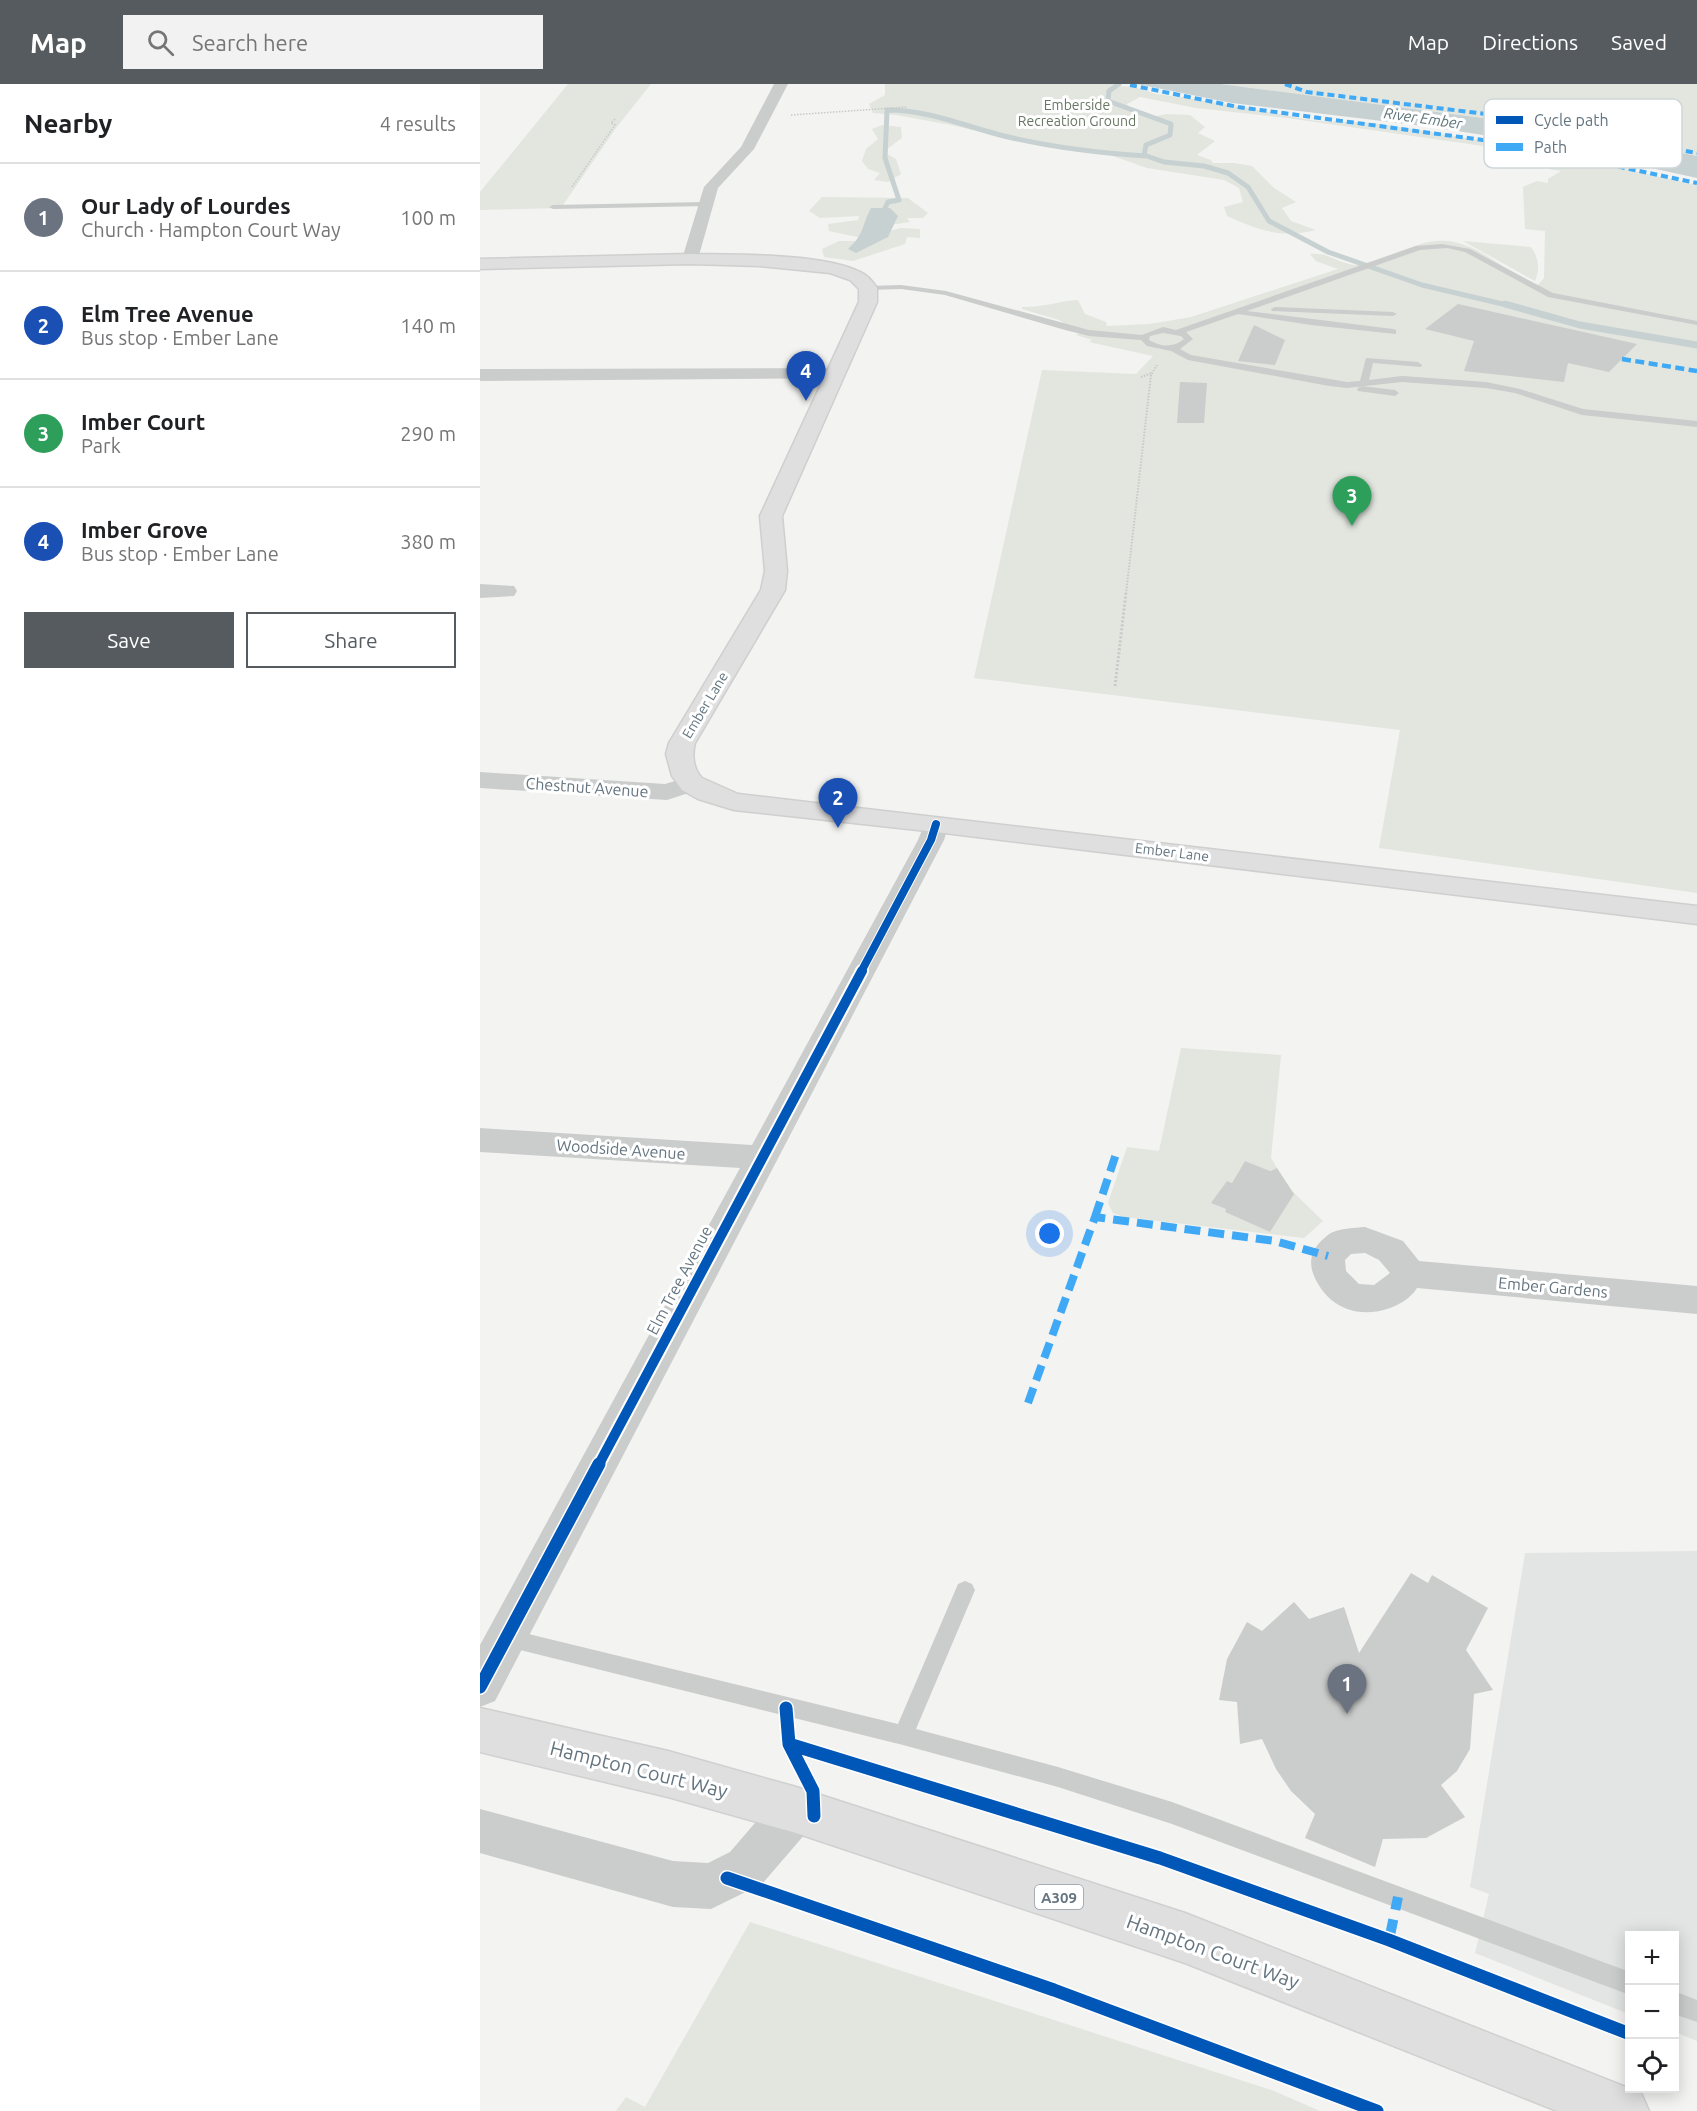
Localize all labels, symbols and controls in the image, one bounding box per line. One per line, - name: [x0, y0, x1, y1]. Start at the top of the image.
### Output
- search box: [123, 15, 543, 69]
- icon: search: [144, 26, 177, 59]
- text: Map: [30, 27, 87, 58]
- text: Search here: [192, 30, 308, 55]
- text: Map: [1408, 30, 1449, 54]
- text: Directions: [1482, 30, 1578, 54]
- text: Saved: [1611, 30, 1667, 54]
- park label: Emberside Recreation Ground: [1018, 97, 1136, 129]
- legend: [1484, 99, 1682, 168]
- water label: River Ember: [1383, 104, 1465, 132]
- text: Nearby: [24, 109, 112, 138]
- text: Cycle path: [1534, 111, 1609, 129]
- text: 4 results: [380, 112, 456, 135]
- text: Path: [1534, 138, 1567, 156]
- text: Our Lady of Lourdes: [81, 193, 291, 218]
- text: 1: [38, 206, 49, 229]
- text: 100 m: [400, 206, 456, 229]
- text: Church · Hampton Court Way: [81, 218, 341, 241]
- text: Elm Tree Avenue: [81, 301, 254, 326]
- text: 2: [38, 314, 49, 337]
- text: 140 m: [400, 314, 456, 337]
- text: Bus stop · Ember Lane: [81, 326, 279, 349]
- pin: 4: [786, 352, 826, 401]
- text: Imber Court: [81, 409, 205, 434]
- text: 3: [38, 422, 49, 445]
- text: 290 m: [400, 422, 456, 445]
- text: Park: [81, 434, 121, 457]
- pin: 3: [1332, 476, 1372, 526]
- text: Imber Grove: [81, 517, 208, 542]
- text: 4: [38, 530, 49, 553]
- text: 380 m: [400, 530, 456, 553]
- text: Bus stop · Ember Lane: [81, 542, 279, 565]
- button: Save: [24, 612, 234, 668]
- button: Share: [246, 612, 456, 668]
- street label: Ember Lane: [679, 669, 731, 741]
- street label: Chestnut Avenue: [525, 774, 649, 800]
- pin: 2: [818, 778, 858, 828]
- street label: Ember Lane: [1134, 840, 1210, 864]
- street label: Woodside Avenue: [556, 1136, 686, 1162]
- your location: [1035, 1219, 1064, 1248]
- street label: Elm Tree Avenue: [643, 1223, 715, 1337]
- street label: Ember Gardens: [1497, 1273, 1609, 1301]
- pin: 1: [1328, 1664, 1366, 1714]
- street label: Hampton Court Way: [548, 1736, 730, 1802]
- road number: A309: [1035, 1885, 1083, 1909]
- street label: Hampton Court Way: [1124, 1909, 1303, 1993]
- map controls: [1625, 1931, 1679, 2093]
- button: +: [1625, 1931, 1679, 1985]
- button: −: [1625, 1985, 1679, 2039]
- button: locate: [1625, 2039, 1679, 2093]

